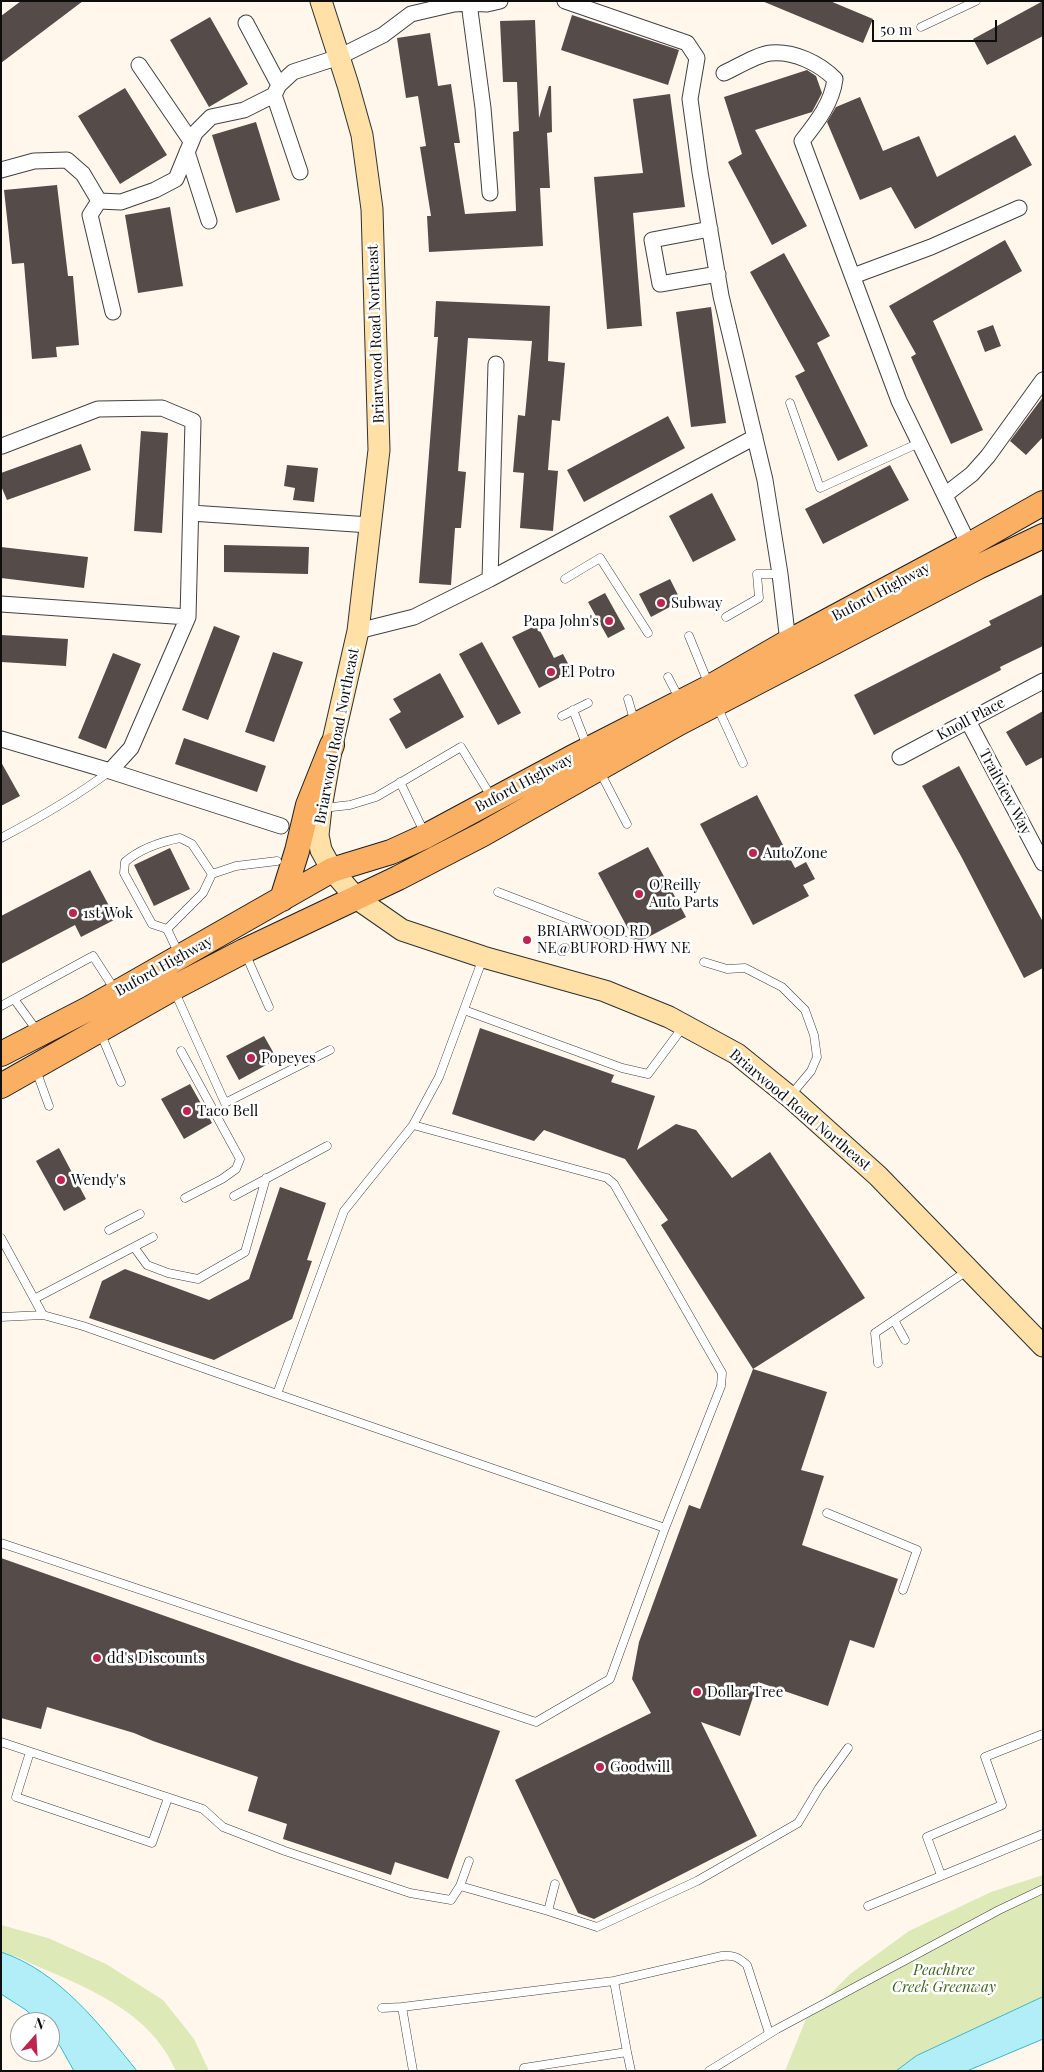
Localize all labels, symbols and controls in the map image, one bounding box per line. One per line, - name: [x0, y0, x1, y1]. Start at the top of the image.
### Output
- scale bar: [874, 10, 999, 42]
- text: 50 m: [880, 19, 912, 39]
- street label: Briarwood Road Northeast: [364, 244, 388, 424]
- street label: Buford Highway: [829, 559, 933, 625]
- place label: Subway: [671, 594, 723, 612]
- marker: Subway: [655, 597, 667, 609]
- place label: Papa John's: [523, 612, 599, 630]
- marker: Papa John's: [603, 615, 615, 627]
- street label: Briarwood Road Northeast: [311, 646, 363, 826]
- place label: El Potro: [561, 663, 615, 681]
- marker: El Potro: [545, 666, 557, 678]
- street label: Knoll Place: [934, 694, 1008, 744]
- street label: Trailview Way: [975, 746, 1035, 838]
- street label: Buford Highway: [472, 750, 576, 816]
- place label: AutoZone: [763, 844, 828, 862]
- marker: AutoZone: [747, 847, 759, 859]
- place label: O'Reilly Auto Parts: [649, 876, 719, 911]
- marker: O'Reilly Auto Parts: [633, 888, 645, 900]
- place label: 1st Wok: [83, 904, 133, 922]
- marker: 1st Wok: [67, 907, 79, 919]
- place label: BRIARWOOD RD NE@BUFORD HWY NE: [537, 922, 690, 957]
- street label: Buford Highway: [112, 932, 216, 1000]
- marker: BRIARWOOD RD NE@BUFORD HWY NE: [521, 934, 533, 946]
- street label: Briarwood Road Northeast: [726, 1046, 874, 1174]
- place label: Popeyes: [261, 1049, 316, 1067]
- marker: Popeyes: [245, 1052, 257, 1064]
- place label: Taco Bell: [197, 1102, 258, 1120]
- marker: Taco Bell: [181, 1105, 193, 1117]
- place label: Wendy's: [71, 1171, 126, 1189]
- marker: Wendy's: [55, 1174, 67, 1186]
- place label: dd's Discounts: [107, 1649, 205, 1667]
- marker: dd's Discounts: [91, 1652, 103, 1664]
- place label: Dollar Tree: [707, 1683, 783, 1701]
- marker: Dollar Tree: [691, 1686, 703, 1698]
- place label: Goodwill: [610, 1758, 670, 1776]
- marker: Goodwill: [594, 1761, 606, 1773]
- park label: Peachtree Creek Greenway: [892, 1961, 996, 1996]
- north arrow: [10, 2012, 60, 2062]
- text: N: [32, 2013, 48, 2034]

